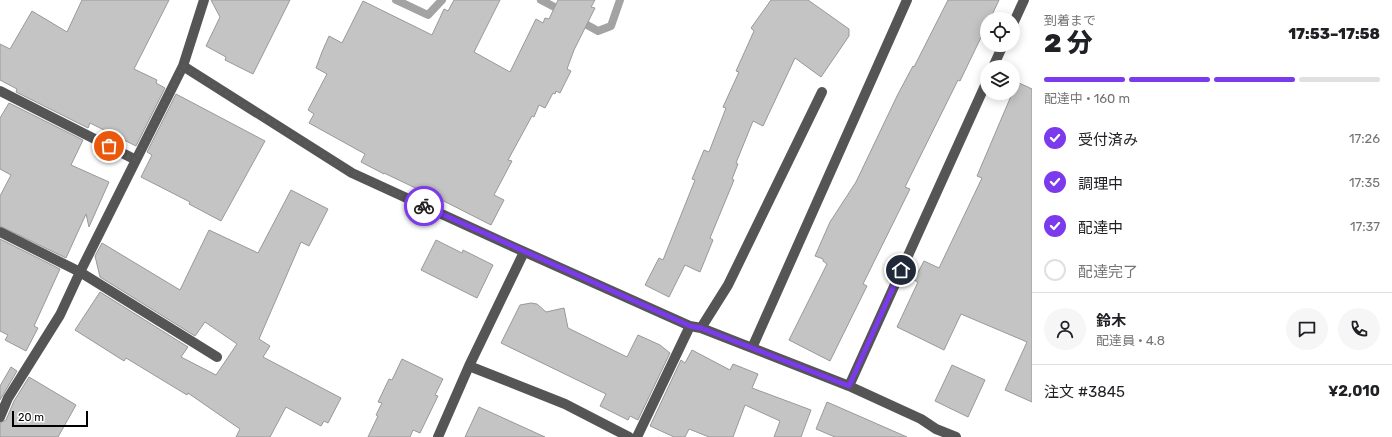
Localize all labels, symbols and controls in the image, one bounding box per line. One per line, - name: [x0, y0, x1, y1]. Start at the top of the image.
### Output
- map controls: [980, 12, 1020, 100]
- button: locate: [980, 12, 1020, 52]
- text: 到着まで: [1044, 13, 1096, 28]
- text: 17:53–17:58: [1288, 25, 1380, 43]
- text: 2 分: [1044, 28, 1093, 59]
- button: layers: [980, 60, 1020, 100]
- text: 配達中 · 160 m: [1044, 91, 1130, 106]
- icon: check: [1044, 127, 1066, 149]
- pin: [92, 129, 126, 163]
- text: 受付済み: [1078, 131, 1138, 149]
- text: 17:26: [1349, 131, 1380, 146]
- icon: bag: [98, 135, 120, 157]
- icon: check: [1044, 171, 1066, 193]
- text: 調理中: [1078, 175, 1123, 193]
- text: 17:35: [1349, 175, 1380, 190]
- courier: [404, 186, 444, 226]
- icon: bike: [413, 195, 435, 217]
- icon: check: [1044, 215, 1066, 237]
- text: 配達中: [1078, 219, 1123, 237]
- text: 17:37: [1350, 219, 1380, 234]
- pin: [884, 253, 918, 287]
- icon: home: [890, 259, 912, 281]
- text: 配達完了: [1078, 263, 1138, 281]
- button: person: [1044, 308, 1086, 350]
- button: chat: [1286, 308, 1328, 350]
- button: phone: [1338, 308, 1380, 350]
- text: 鈴木: [1096, 312, 1126, 330]
- text: 配達員 · 4.8: [1096, 333, 1165, 348]
- text: ¥2,010: [1328, 382, 1380, 400]
- text: 注文 #3845: [1044, 383, 1125, 401]
- scale bar: [12, 409, 88, 428]
- text: 20 m: [18, 411, 44, 424]

